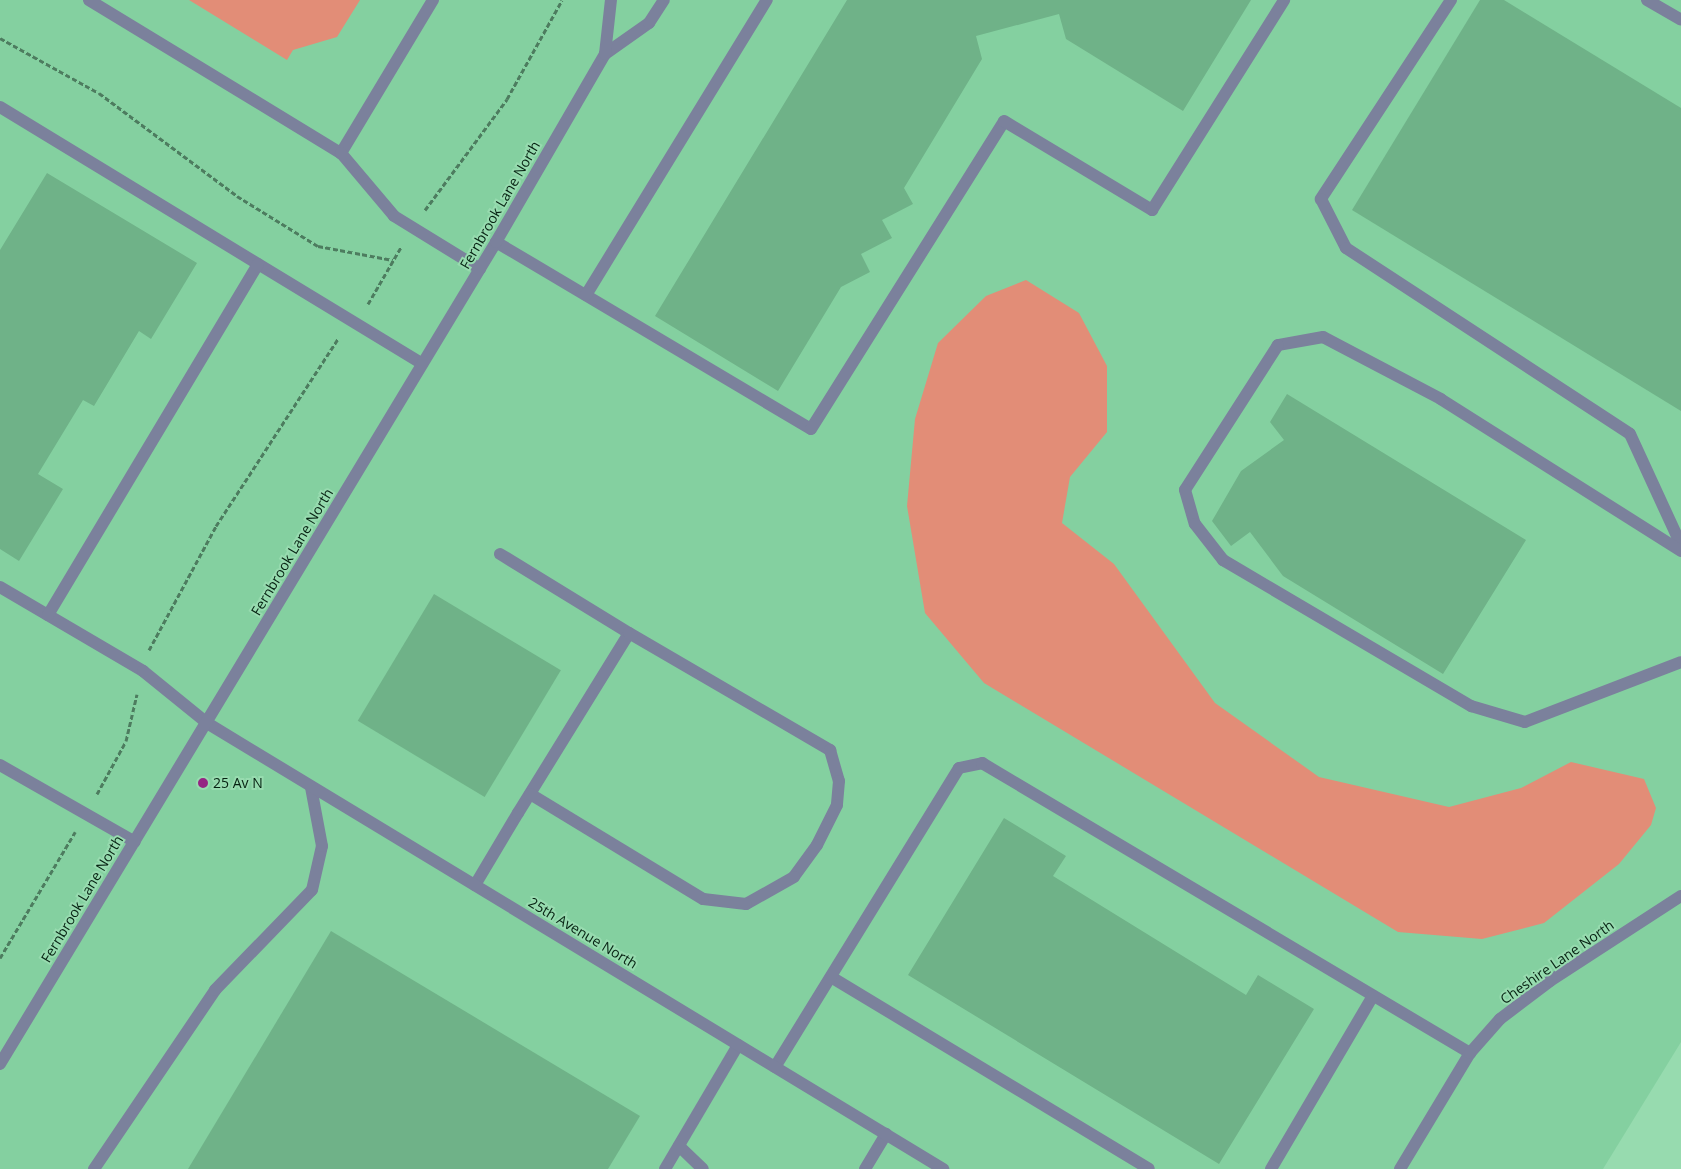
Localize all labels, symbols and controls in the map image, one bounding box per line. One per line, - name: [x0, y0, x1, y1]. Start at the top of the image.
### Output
- street label: Fernbrook Lane North: [456, 138, 544, 272]
- street label: Fernbrook Lane North: [247, 486, 337, 618]
- place label: 25 Av N: [213, 775, 263, 791]
- marker: 25 Av N: [197, 777, 209, 789]
- street label: Fernbrook Lane North: [37, 833, 127, 965]
- street label: 25th Avenue North: [526, 894, 640, 972]
- street label: Cheshire Lane North: [1497, 916, 1617, 1008]

